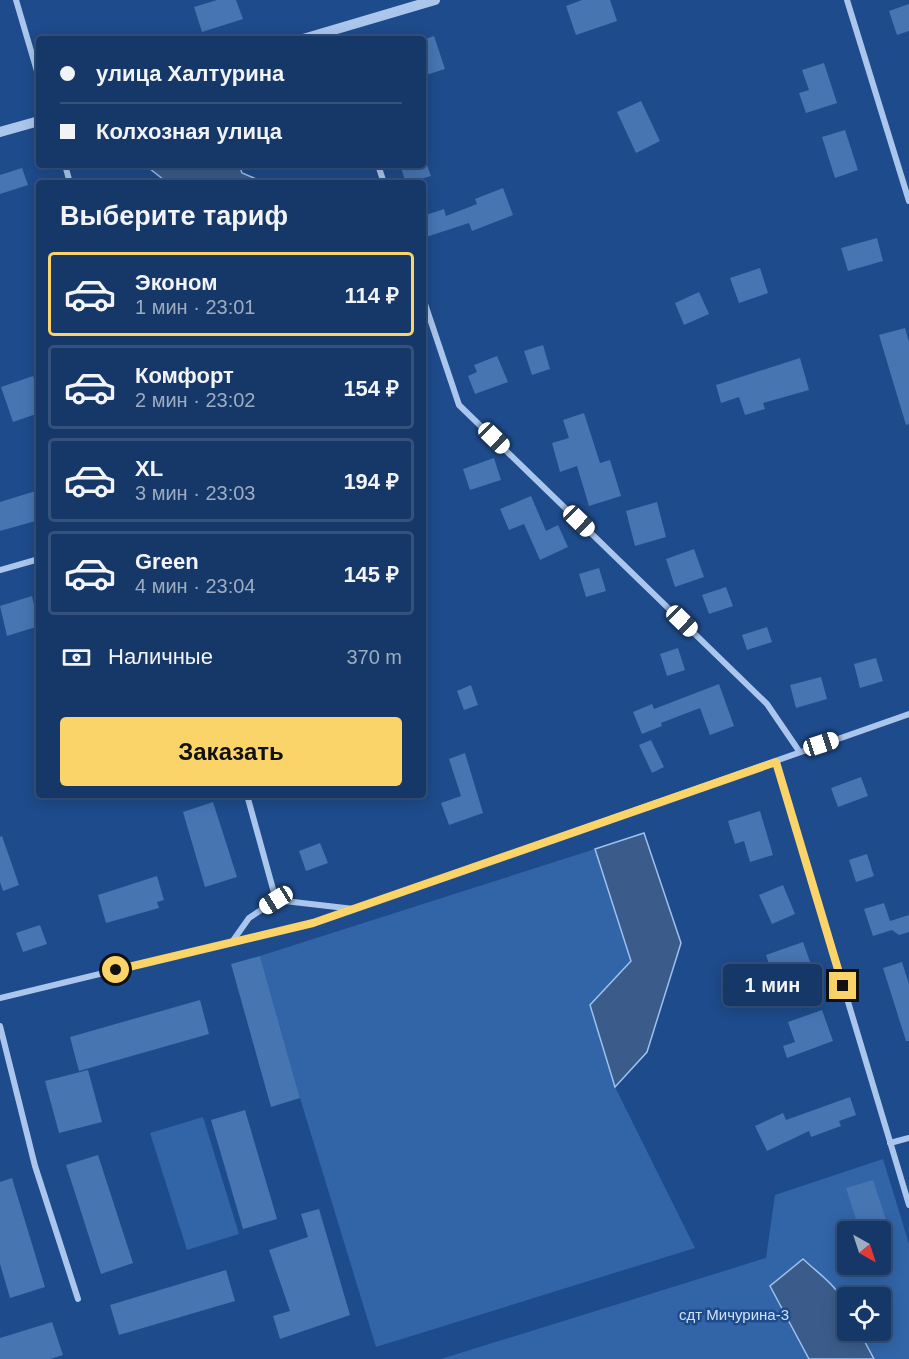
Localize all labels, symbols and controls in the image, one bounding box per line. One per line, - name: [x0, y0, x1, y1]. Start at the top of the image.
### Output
- text: улица Халтурина: [96, 61, 284, 86]
- text: Колхозная улица: [96, 119, 282, 144]
- text: Выберите тариф: [60, 201, 288, 231]
- icon: car: [63, 267, 117, 321]
- text: Эконом: [135, 270, 218, 295]
- text: 114 ₽: [345, 283, 399, 308]
- text: 1 мин · 23:01: [135, 296, 255, 318]
- icon: car: [63, 360, 117, 414]
- text: Комфорт: [135, 363, 234, 388]
- text: 154 ₽: [343, 376, 399, 401]
- text: 2 мин · 23:02: [135, 389, 255, 411]
- car: [475, 419, 513, 457]
- icon: car: [63, 453, 117, 507]
- text: XL: [135, 456, 163, 481]
- text: 194 ₽: [343, 469, 399, 494]
- text: 3 мин · 23:03: [135, 482, 255, 504]
- car: [560, 502, 598, 540]
- icon: car: [63, 546, 117, 600]
- text: Green: [135, 549, 199, 574]
- text: 145 ₽: [343, 562, 399, 587]
- text: 4 мин · 23:04: [135, 575, 255, 597]
- car: [663, 602, 701, 640]
- icon: cash: [60, 641, 93, 674]
- text: Наличные: [108, 644, 213, 669]
- text: 370 m: [346, 646, 402, 668]
- button: Заказать: [60, 717, 402, 786]
- car: [801, 730, 841, 758]
- car: [256, 883, 296, 917]
- route start: [102, 956, 129, 983]
- callout: 1 мин: [723, 965, 822, 1007]
- route end: [829, 972, 856, 999]
- text: 1 мин: [745, 974, 800, 996]
- north arrow: [837, 1221, 891, 1275]
- map controls: [837, 1221, 891, 1341]
- button: locate: [837, 1287, 891, 1341]
- park label: сдт Мичурина-3: [679, 1306, 789, 1323]

